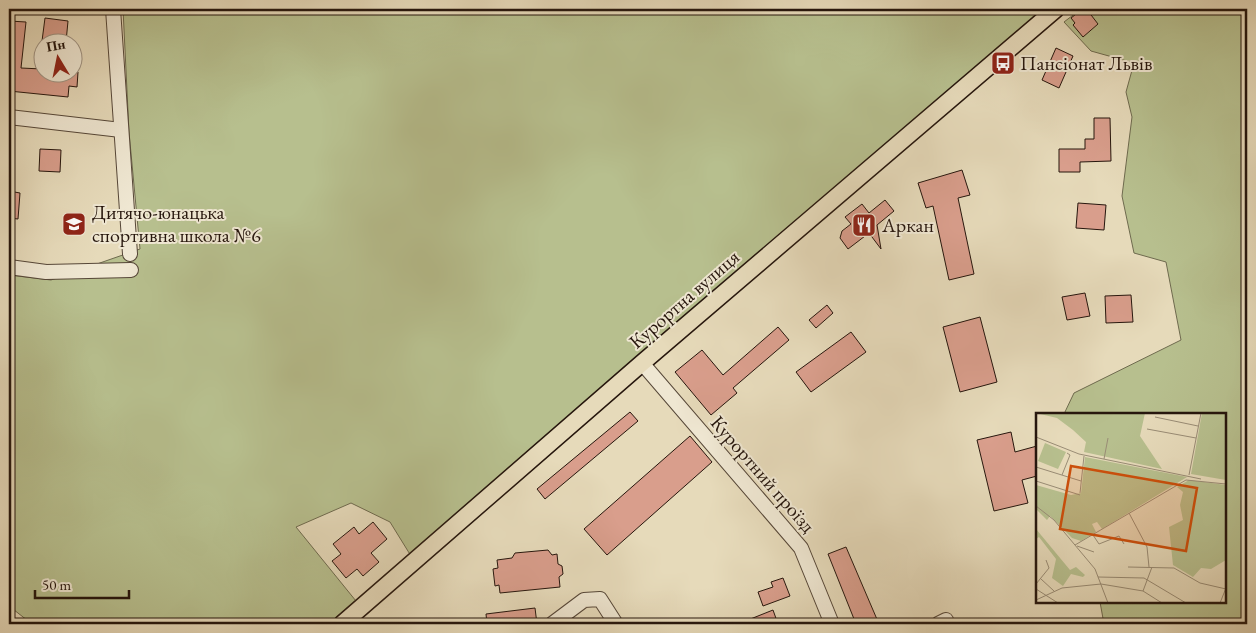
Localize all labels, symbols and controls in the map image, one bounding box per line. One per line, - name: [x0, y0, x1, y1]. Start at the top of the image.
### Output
- north arrow: [32, 32, 82, 82]
- text: Пн: [45, 35, 67, 56]
- bus stop icon: Пансіонат Львів: [990, 50, 1016, 76]
- place label: Пансіонат Львів: [1020, 50, 1152, 76]
- place label: Дитячо-юнацька спортивна школа №6: [92, 199, 261, 248]
- school or university icon: Дитячо-юнацька спортивна школа №6: [61, 211, 87, 237]
- restaurant icon: Аркан: [851, 212, 877, 238]
- place label: Аркан: [881, 212, 934, 238]
- street label: Курортна вулиця: [623, 244, 745, 354]
- street label: Курортний проїзд: [705, 410, 821, 538]
- inset map: [1036, 413, 1226, 603]
- scale bar: [35, 568, 129, 600]
- text: 50 m: [42, 575, 71, 594]

